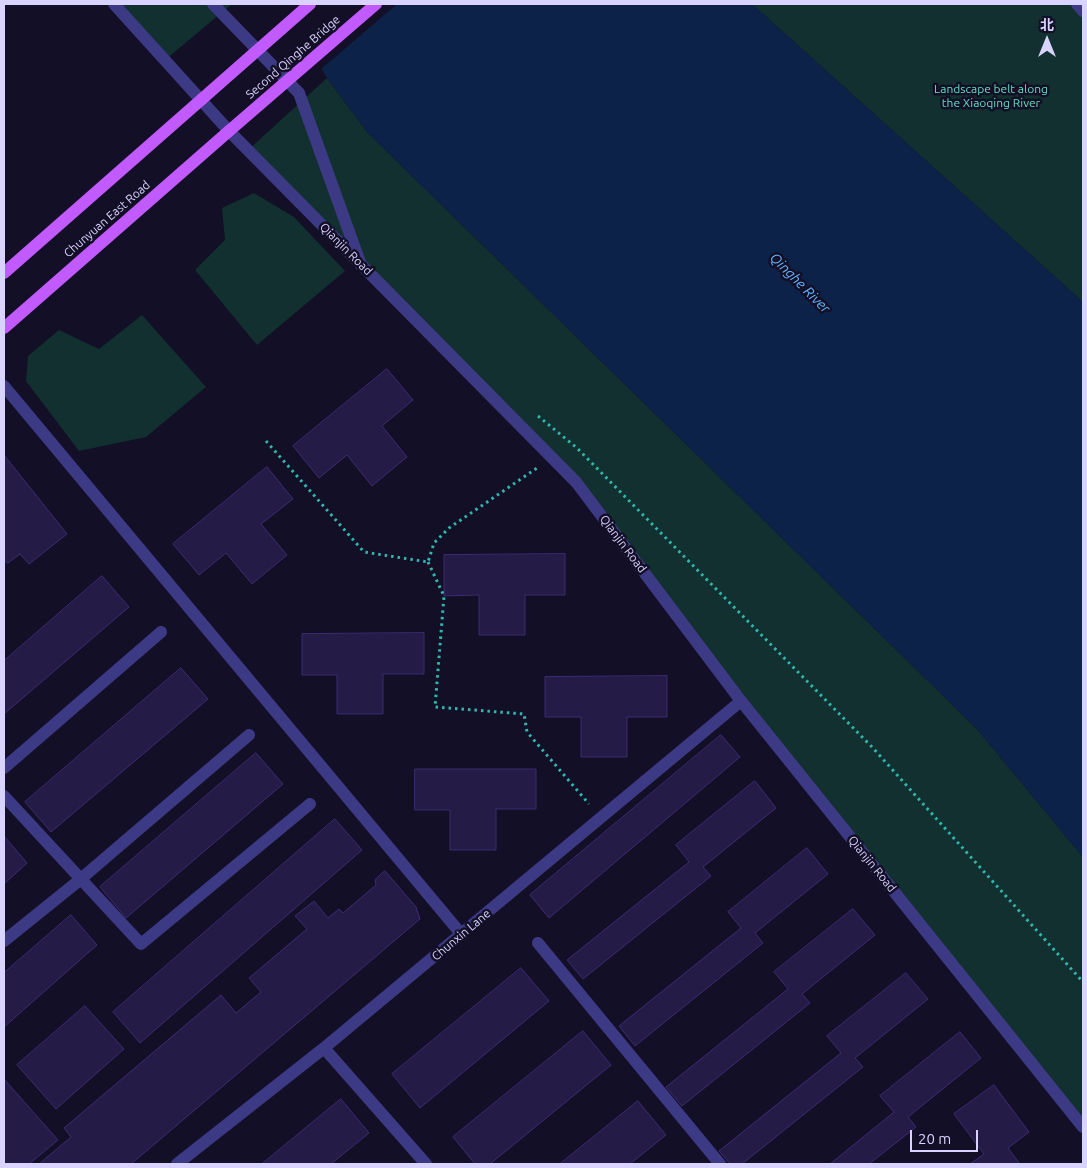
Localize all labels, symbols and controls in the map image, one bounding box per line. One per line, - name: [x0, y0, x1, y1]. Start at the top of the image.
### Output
- street label: Second Qinghe Bridge: [243, 12, 343, 102]
- north arrow: [1022, 15, 1072, 65]
- text: 北: [1040, 17, 1054, 33]
- park label: Landscape belt along the Xiaoqing River: [934, 82, 1048, 110]
- street label: Chunyuan East Road: [61, 178, 153, 260]
- street label: Qianjin Road: [317, 220, 375, 278]
- water label: Qinghe River: [766, 249, 834, 317]
- street label: Qianjin Road: [597, 512, 649, 576]
- street label: Qianjin Road: [845, 833, 899, 895]
- street label: Chunxin Lane: [429, 906, 493, 964]
- scale bar: [912, 1120, 980, 1152]
- text: 20 m: [918, 1130, 951, 1147]

